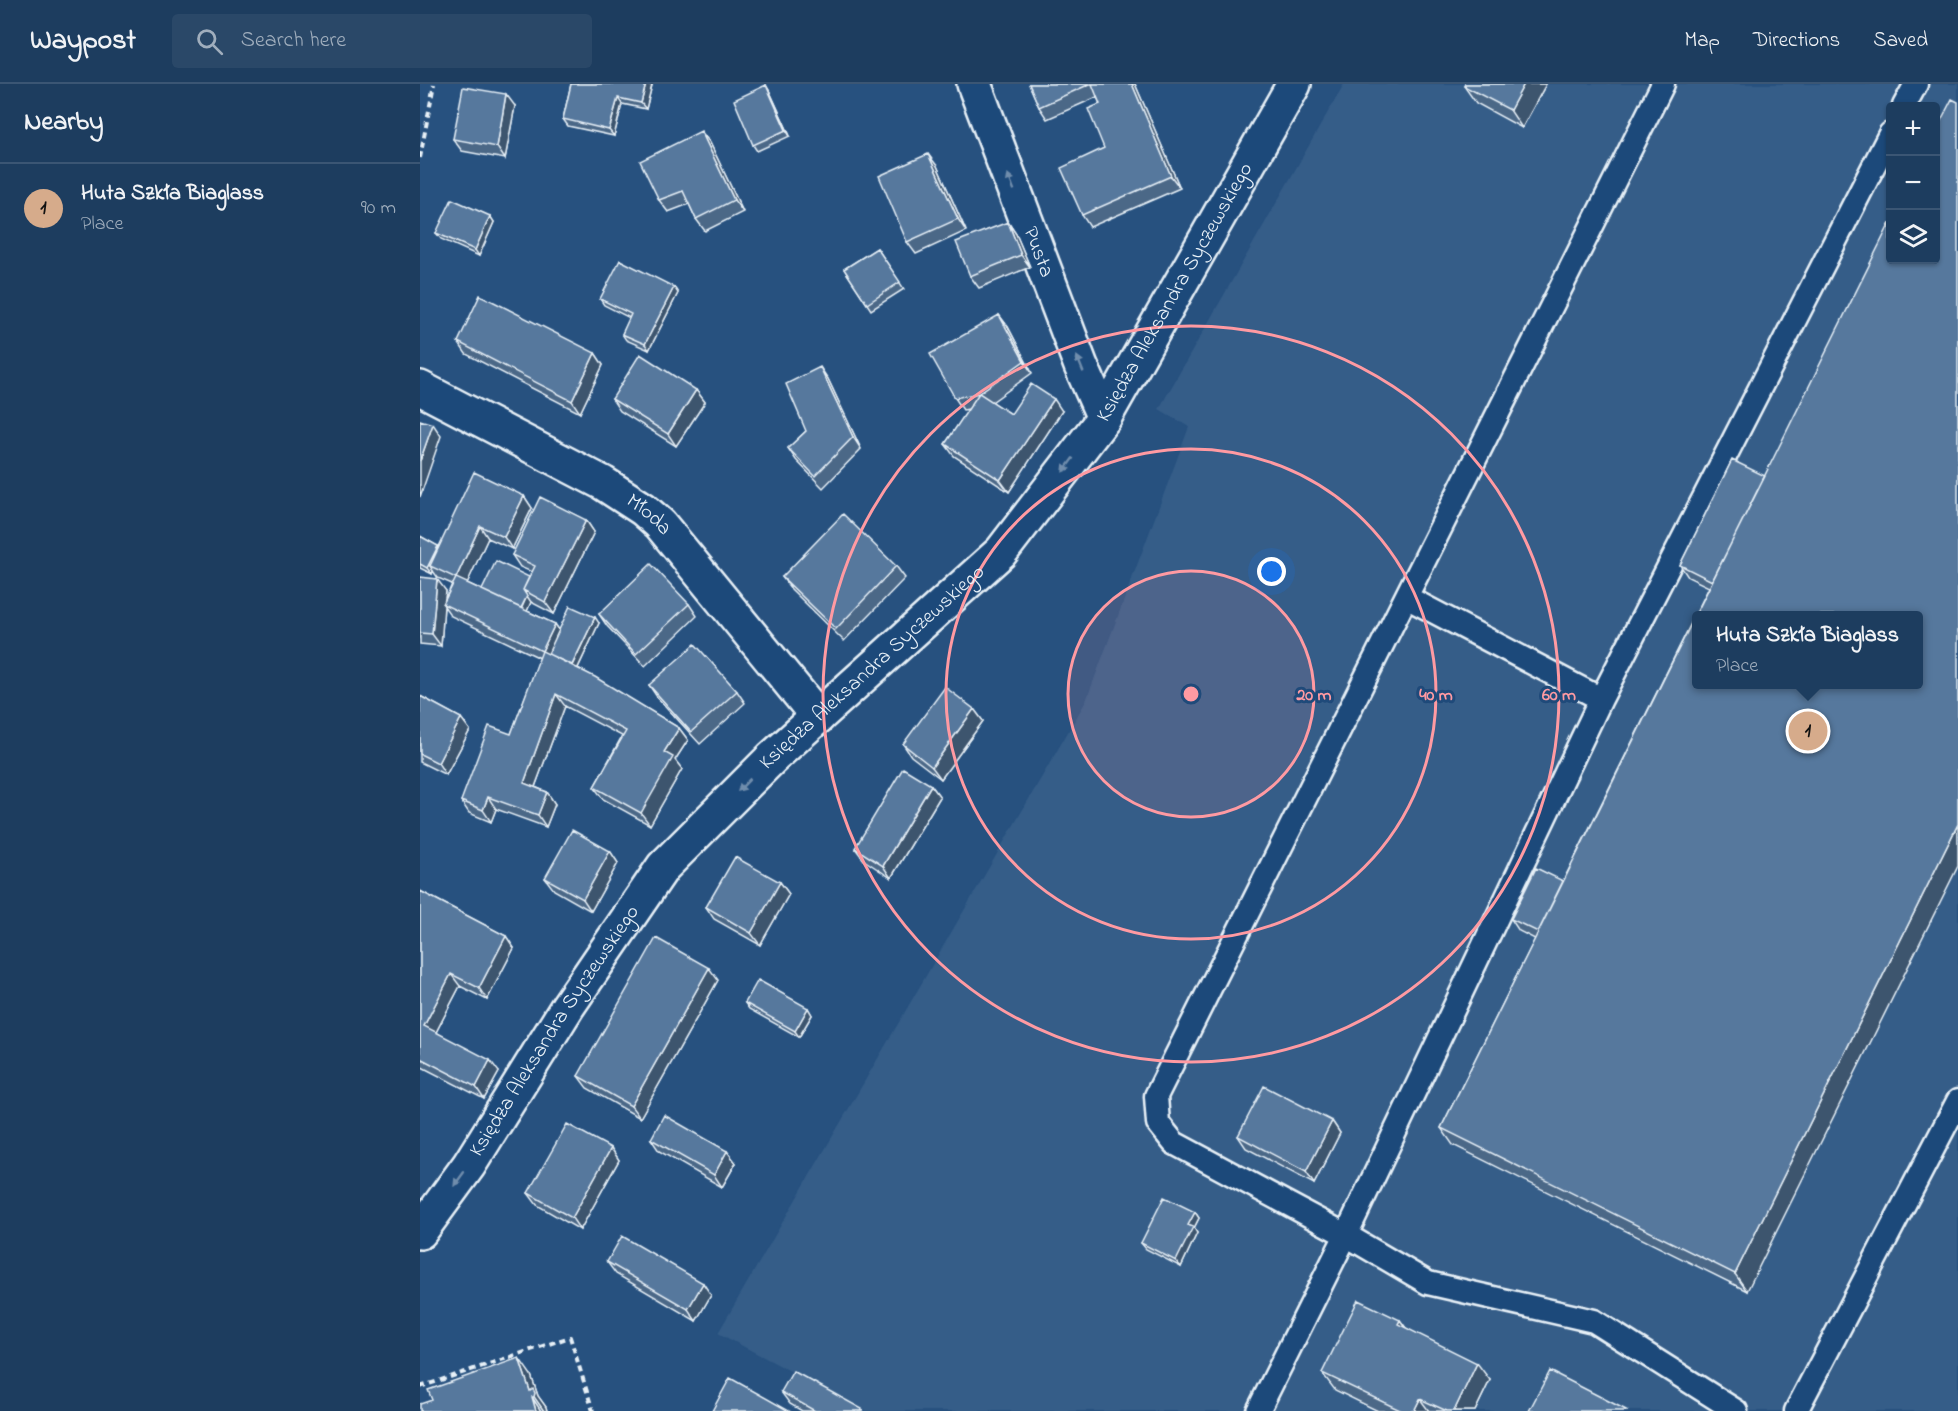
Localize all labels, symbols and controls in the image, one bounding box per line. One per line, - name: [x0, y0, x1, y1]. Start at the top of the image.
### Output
- search box: [172, 14, 592, 68]
- text: Waypost: [30, 21, 136, 62]
- icon: search: [193, 25, 226, 58]
- text: Search here: [241, 25, 346, 57]
- text: Map: [1684, 26, 1720, 56]
- text: Directions: [1753, 26, 1840, 56]
- text: Saved: [1873, 26, 1928, 56]
- map controls: [1886, 102, 1940, 264]
- button: +: [1886, 102, 1940, 156]
- text: Nearby: [24, 104, 103, 142]
- button: −: [1886, 156, 1940, 210]
- street label: Księdza Aleksandra Syczewskiego: [1089, 157, 1261, 428]
- one-way arrow: [1006, 173, 1015, 191]
- text: Huta Szkła Biaglass: [81, 178, 264, 210]
- text: 1: [40, 194, 47, 223]
- text: 90 m: [361, 194, 396, 223]
- text: Place: [81, 210, 123, 239]
- button: layers: [1886, 210, 1940, 264]
- street label: Pusta: [1015, 223, 1061, 282]
- one-way arrow: [1075, 355, 1085, 373]
- one-way arrow: [1063, 457, 1075, 472]
- street label: Młoda: [620, 487, 679, 542]
- your location: [1257, 557, 1286, 586]
- street label: Księdza Aleksandra Syczewskiego: [753, 558, 992, 777]
- popup: [1692, 611, 1923, 689]
- text: Huta Szkła Biaglass: [1716, 620, 1899, 652]
- text: Place: [1716, 652, 1758, 681]
- text: 20 m: [1295, 683, 1332, 709]
- text: 40 m: [1419, 683, 1453, 709]
- text: 60 m: [1542, 683, 1576, 709]
- centre of rings: [1181, 684, 1201, 704]
- pin: 1: [1788, 708, 1828, 754]
- one-way arrow: [738, 777, 752, 791]
- street label: Księdza Aleksandra Syczewskiego: [463, 899, 648, 1163]
- one-way arrow: [453, 1172, 465, 1187]

